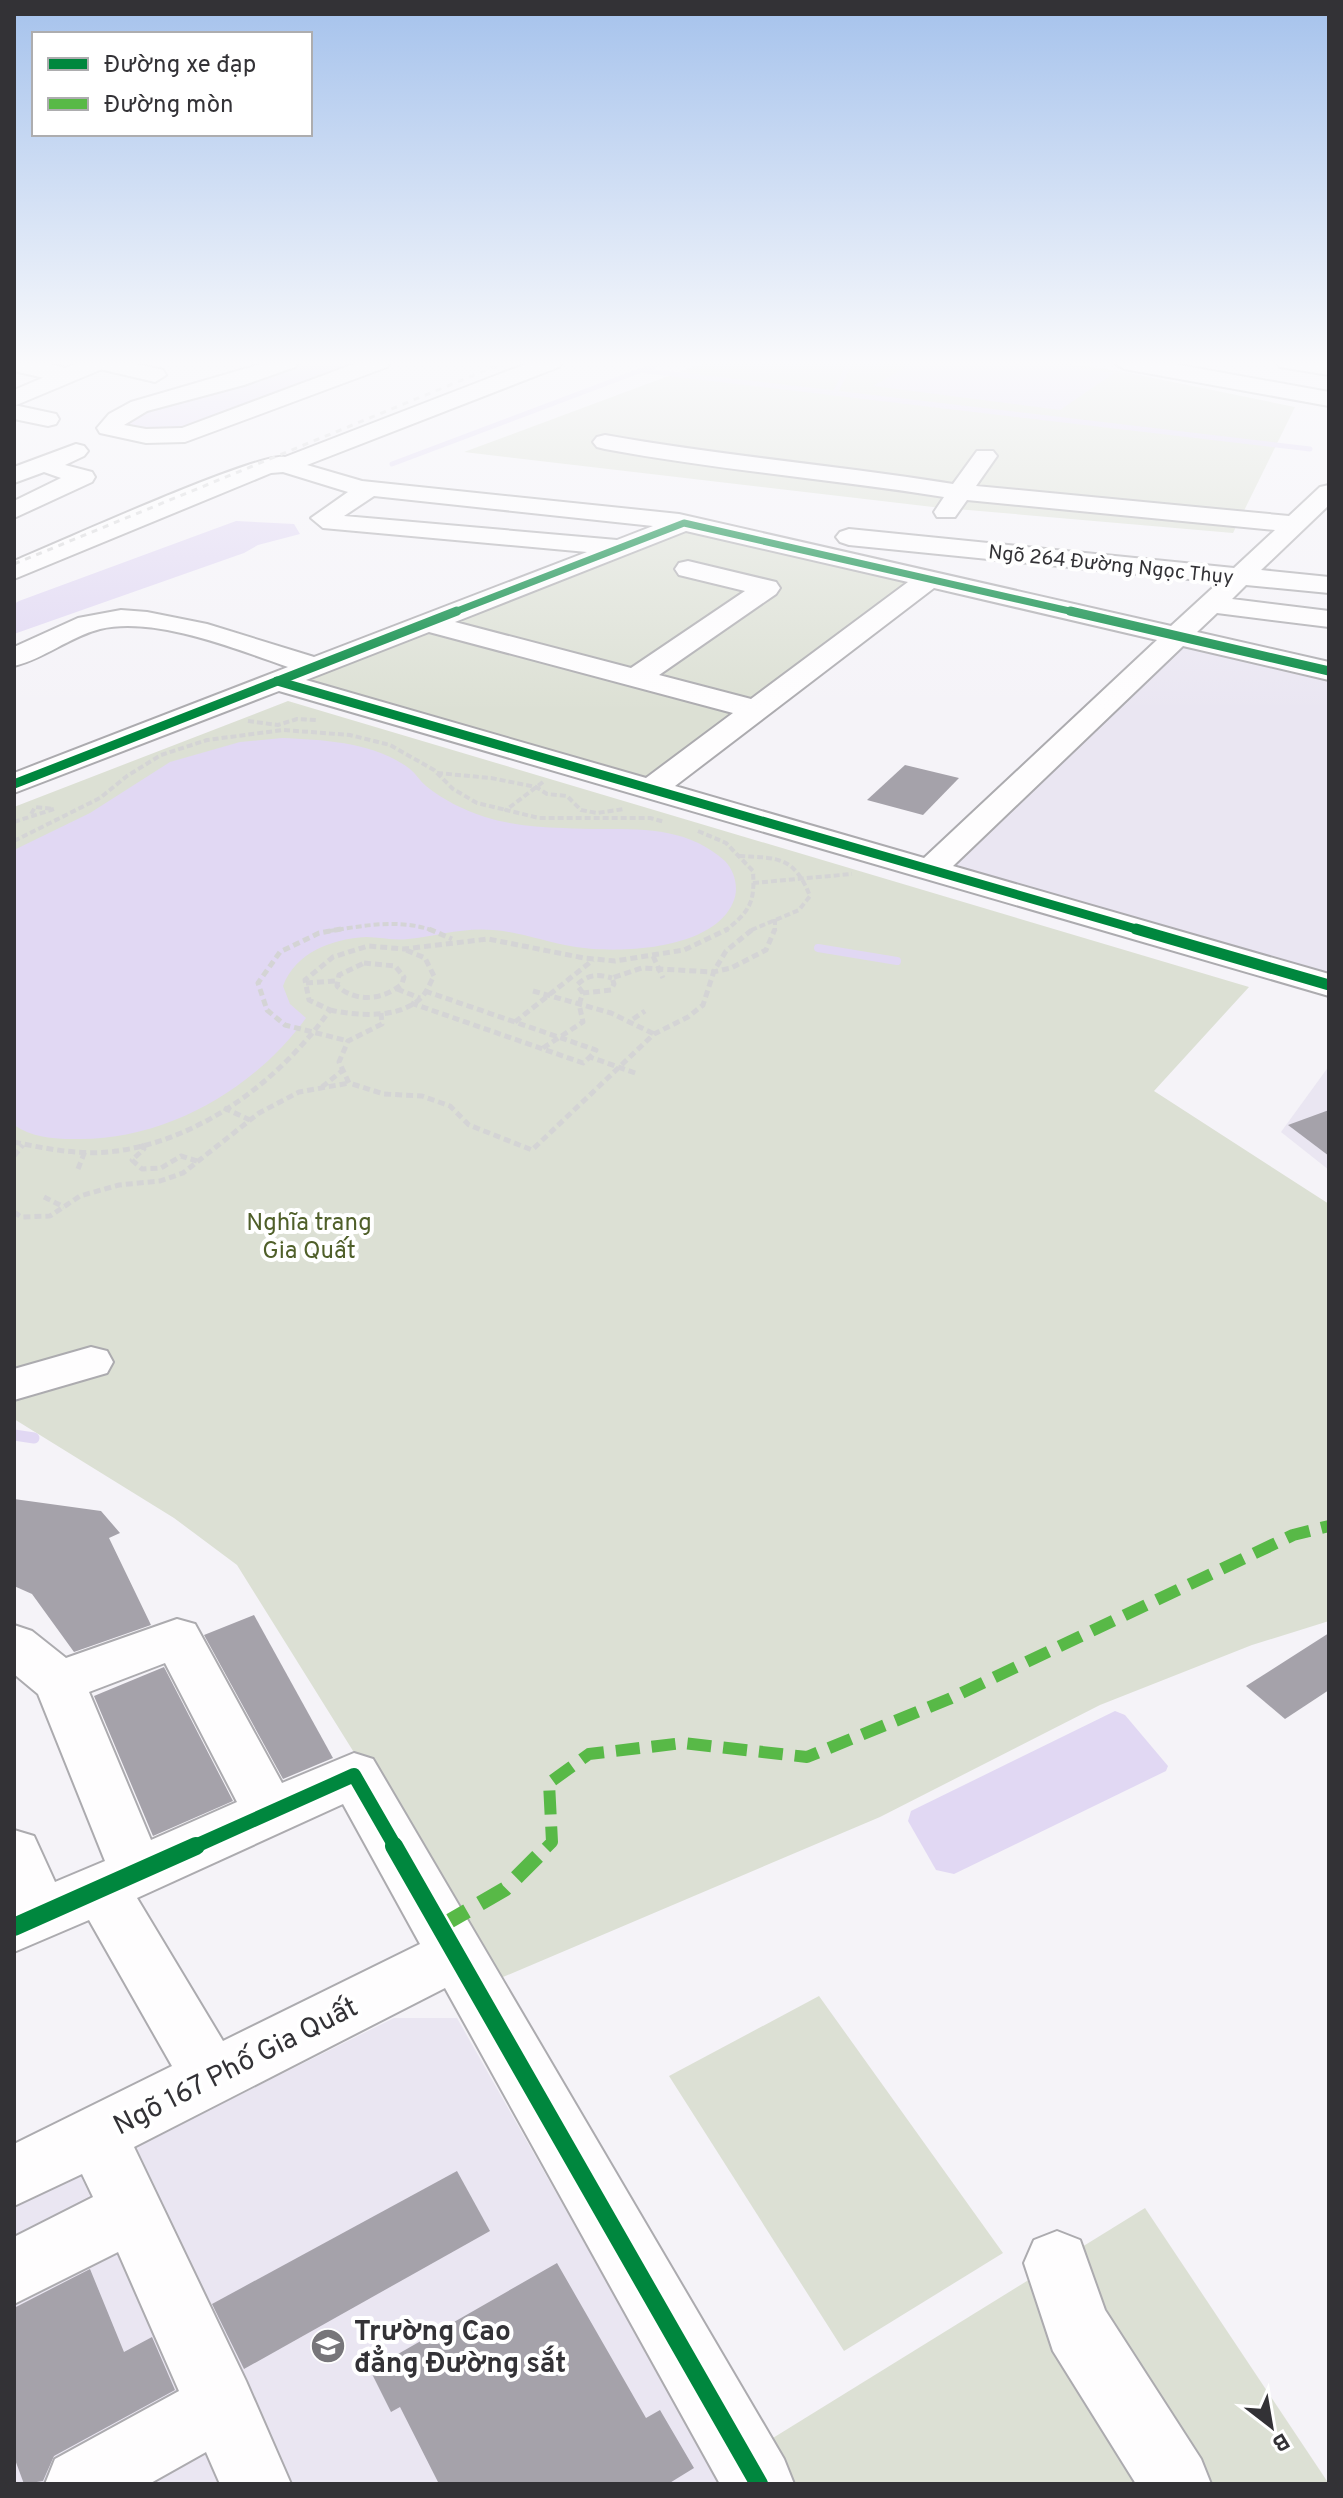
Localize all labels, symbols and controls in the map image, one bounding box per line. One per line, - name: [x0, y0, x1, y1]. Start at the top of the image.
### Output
- legend: [32, 32, 312, 136]
- text: Đường xe đạp: [104, 51, 256, 81]
- text: Đường mòn: [104, 91, 234, 121]
- street label: Ngõ 264 Đường Ngọc Thụy: [987, 540, 1235, 592]
- park label: Nghĩa trang Gia Quất: [246, 1209, 372, 1267]
- street label: Ngõ 167 Phố Gia Quất: [107, 1989, 365, 2145]
- place label: Trường Cao đẳng Đường sắt: [354, 2315, 566, 2383]
- school or university icon: Trường Cao đẳng Đường sắt: [309, 2327, 347, 2365]
- north arrow: [1231, 2386, 1311, 2466]
- text: B: [1267, 2426, 1293, 2456]

